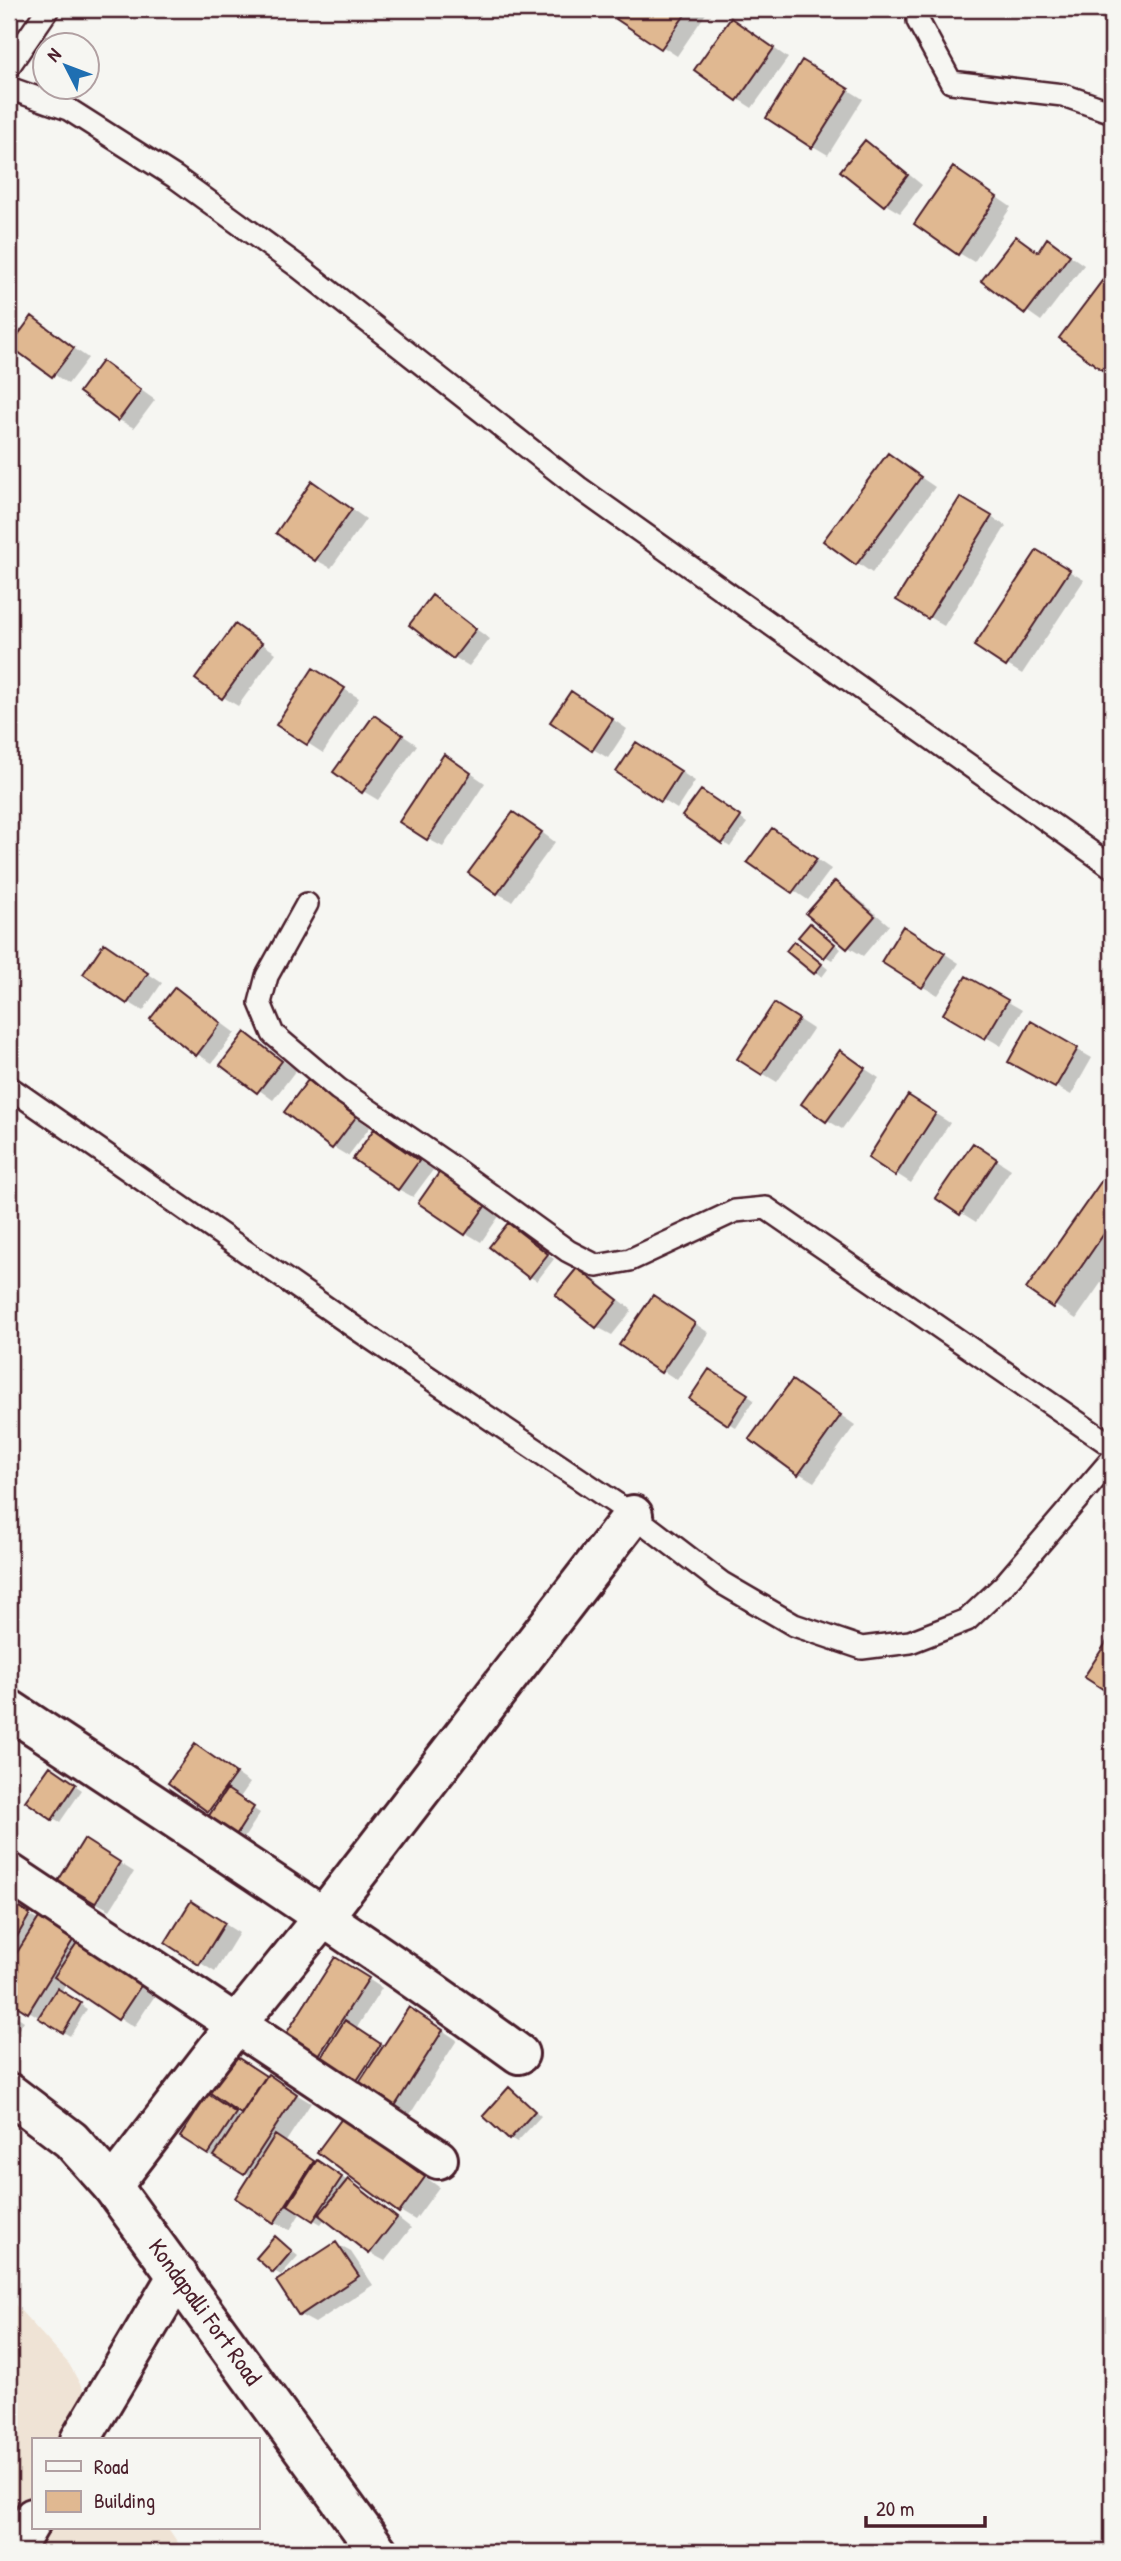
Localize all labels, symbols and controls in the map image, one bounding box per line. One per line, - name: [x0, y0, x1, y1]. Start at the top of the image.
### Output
- north arrow: [32, 32, 102, 102]
- text: N: [40, 42, 66, 67]
- street label: Kondapalli Fort Road: [142, 2232, 270, 2391]
- legend: [32, 2438, 259, 2530]
- text: Road: [94, 2452, 128, 2481]
- scale bar: [866, 2484, 984, 2528]
- text: Building: [94, 2486, 155, 2515]
- text: 20 m: [876, 2494, 914, 2523]

